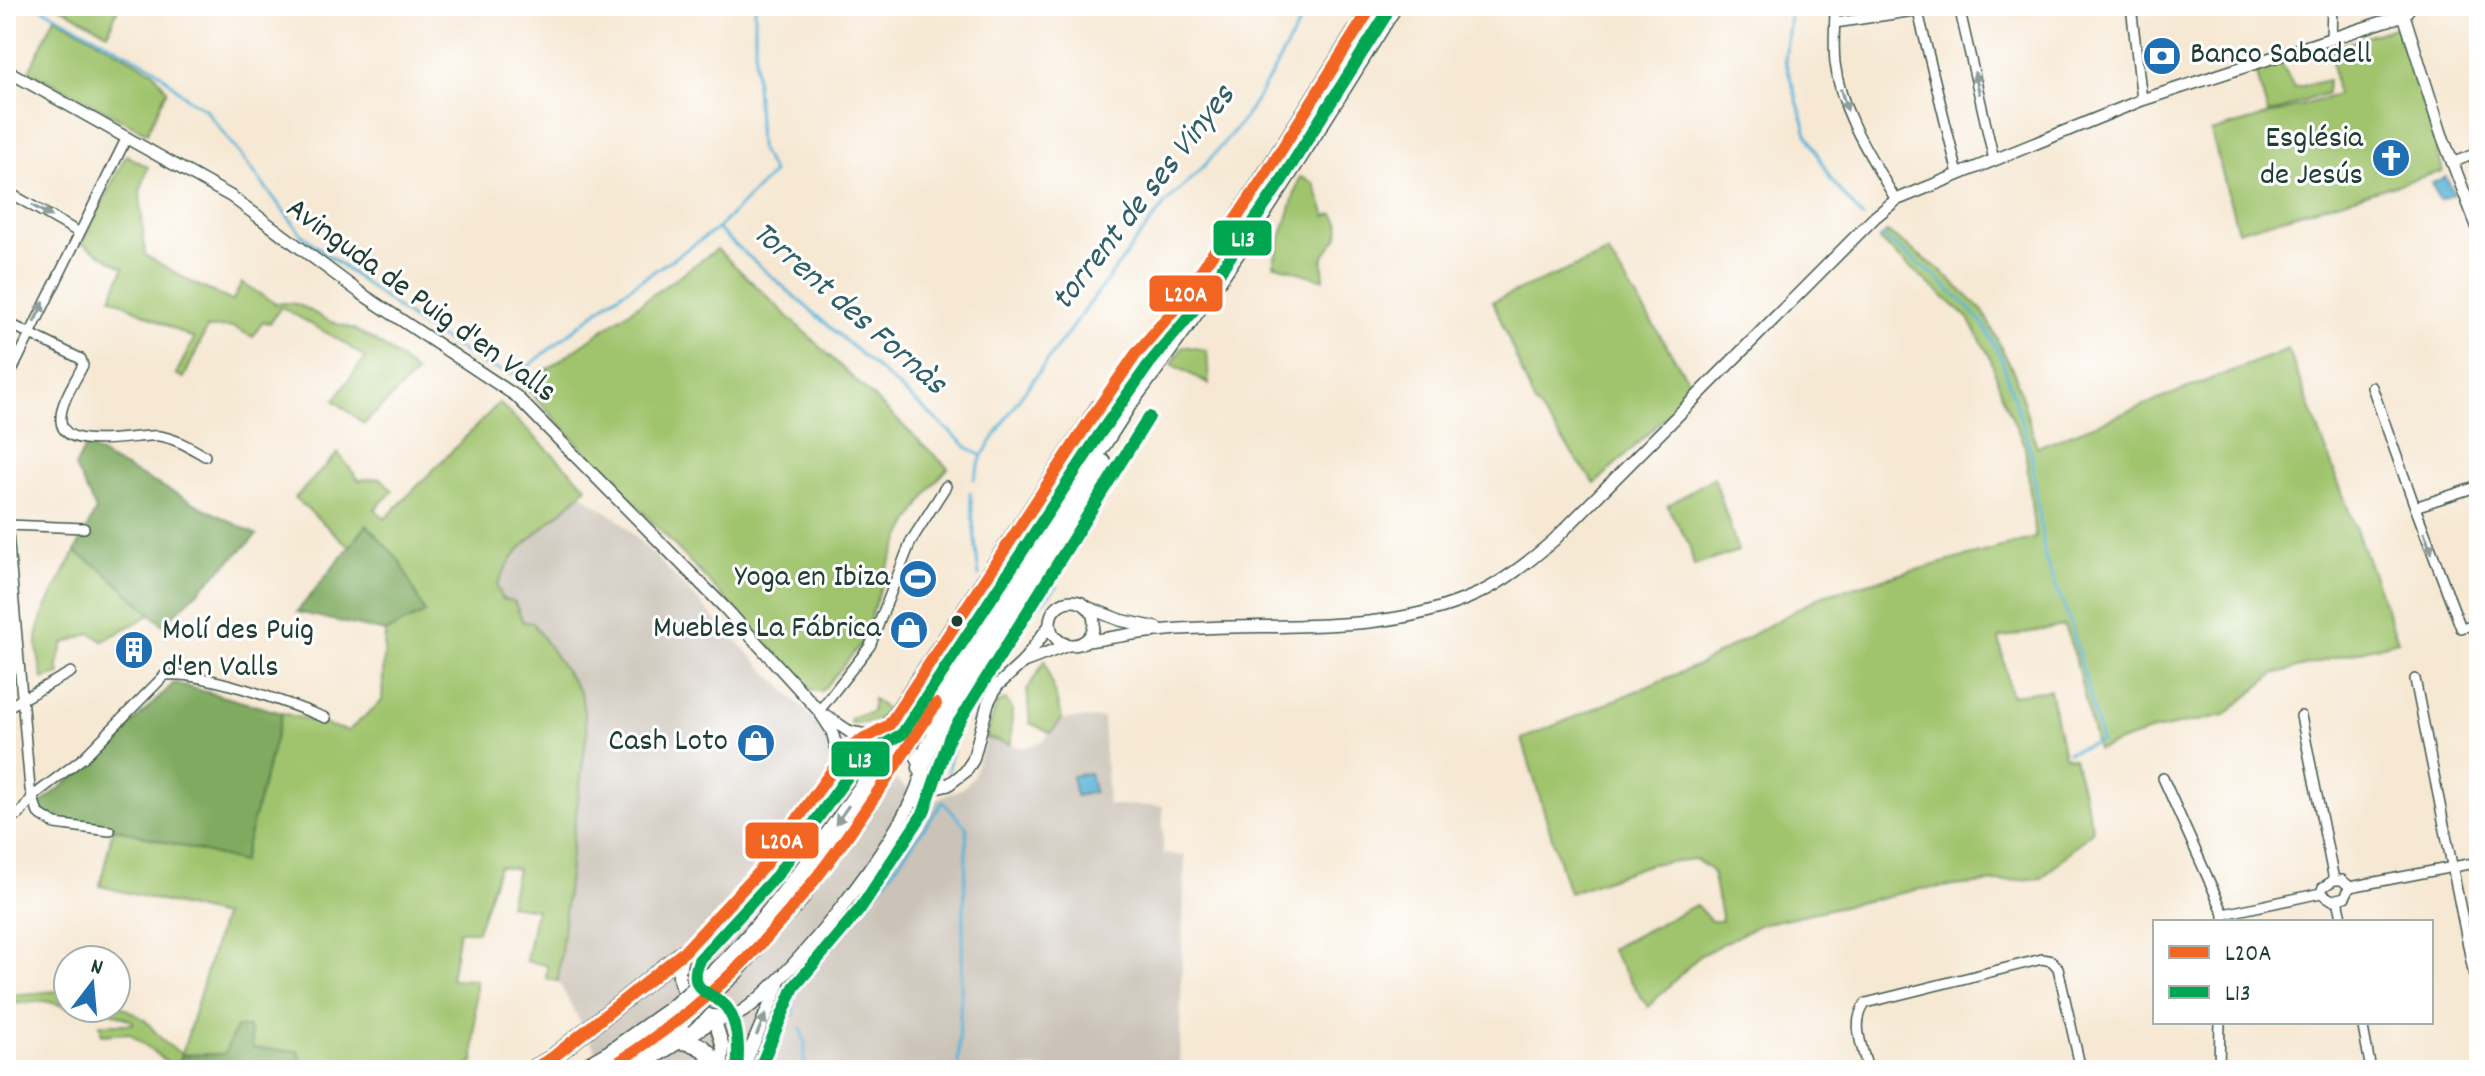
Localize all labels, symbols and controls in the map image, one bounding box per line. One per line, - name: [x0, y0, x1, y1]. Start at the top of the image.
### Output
- place label: Banco Sabadell: [2190, 33, 2372, 79]
- bank icon: Banco Sabadell: [2141, 35, 2183, 77]
- one-way arrow: [1970, 71, 1982, 96]
- water label: torrent de ses Vinyes: [1041, 74, 1250, 323]
- one-way arrow: [1839, 88, 1851, 112]
- place label: Església de Jesús: [2260, 117, 2364, 200]
- church icon: Església de Jesús: [2370, 137, 2412, 179]
- street label: Avinguda de Puig d'en Valls: [275, 188, 565, 416]
- one-way arrow: [31, 204, 53, 218]
- water label: Torrent des Fornàs: [740, 211, 958, 410]
- line badge: L13: [1212, 219, 1273, 257]
- text: L13: [1231, 226, 1255, 257]
- line badge: L20A: [1148, 274, 1224, 313]
- text: L20A: [1165, 281, 1207, 312]
- one-way arrow: [32, 301, 46, 324]
- one-way arrow: [2422, 531, 2435, 555]
- place label: Yoga en Ibiza: [735, 556, 891, 602]
- sports icon: Yoga en Ibiza: [897, 558, 939, 600]
- place label: Muebles La Fábrica: [653, 607, 882, 653]
- place label: Molí des Puig d'en Valls: [162, 609, 314, 692]
- shop icon: Muebles La Fábrica: [888, 609, 930, 651]
- unlabelled marker: [949, 613, 965, 629]
- building icon: Molí des Puig d'en Valls: [113, 629, 155, 671]
- place label: Cash Loto: [608, 720, 728, 766]
- shop icon: Cash Loto: [735, 722, 777, 764]
- line badge: L13: [830, 740, 891, 778]
- text: L13: [848, 747, 872, 778]
- one-way arrow: [835, 805, 850, 826]
- line badge: L20A: [744, 821, 820, 860]
- text: L20A: [761, 828, 803, 859]
- legend: [2153, 920, 2433, 1024]
- text: L20A: [2225, 938, 2272, 972]
- north arrow: [52, 944, 132, 1024]
- text: N: [87, 952, 106, 985]
- text: L13: [2225, 978, 2251, 1012]
- one-way arrow: [755, 1013, 768, 1036]

